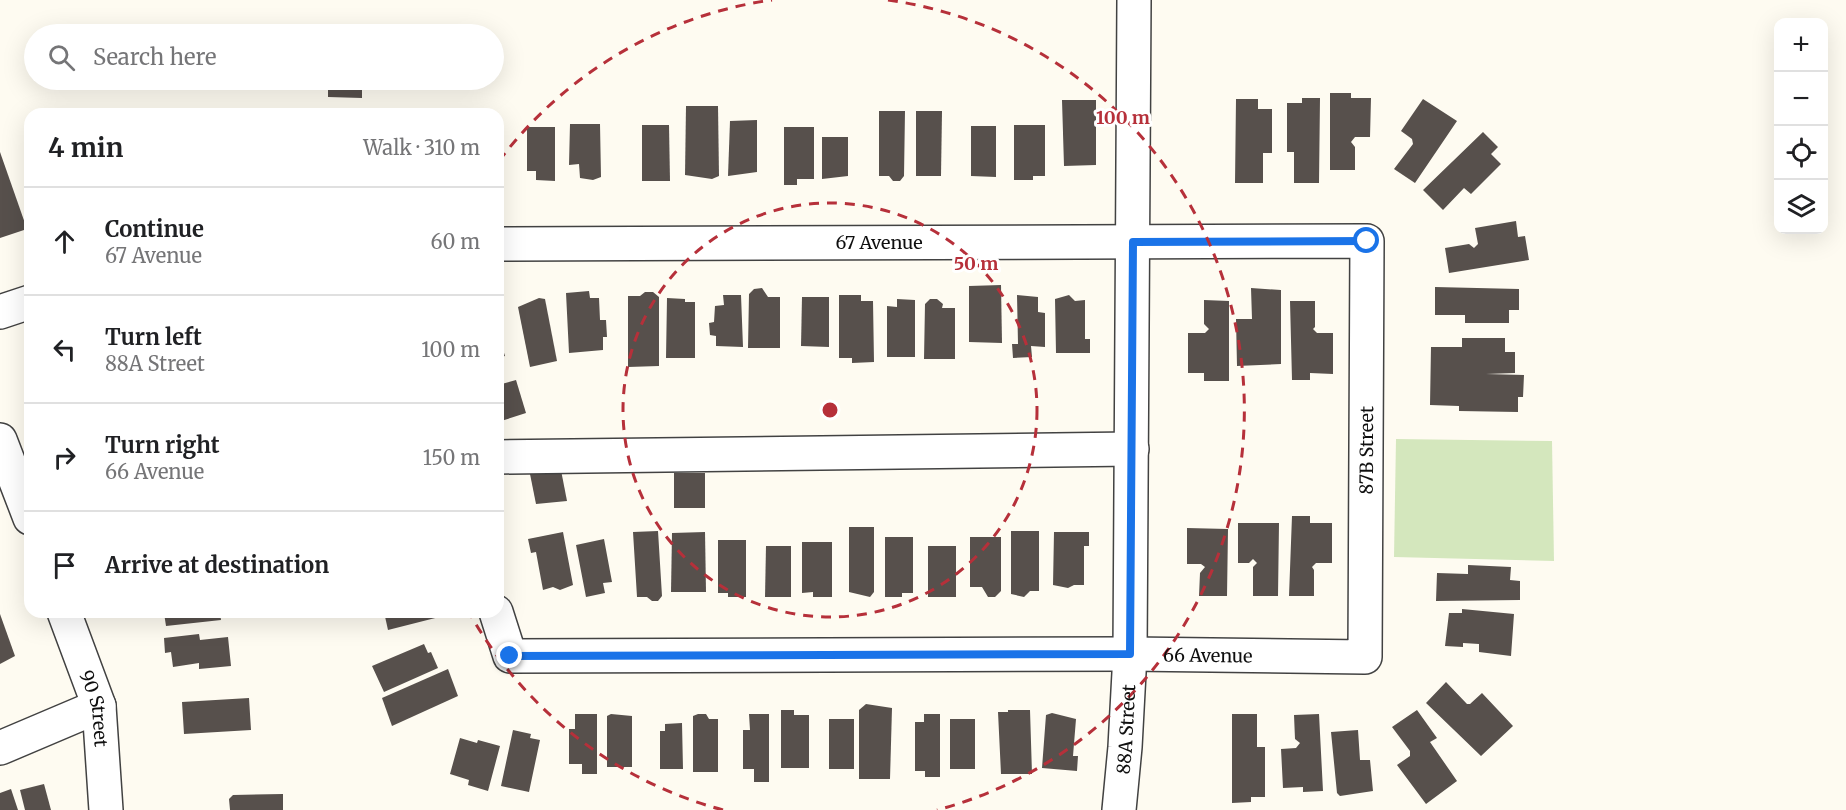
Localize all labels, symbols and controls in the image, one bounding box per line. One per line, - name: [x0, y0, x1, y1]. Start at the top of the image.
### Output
- map controls: [1774, 18, 1828, 234]
- button: +: [1774, 18, 1828, 72]
- search box: [24, 24, 504, 90]
- icon: search: [45, 41, 78, 74]
- text: Search here: [93, 43, 216, 71]
- button: −: [1774, 72, 1828, 126]
- text: 100 m: [1096, 106, 1150, 129]
- button: locate: [1774, 126, 1828, 180]
- text: 4 min: [48, 131, 123, 164]
- text: Walk · 310 m: [363, 135, 480, 160]
- button: layers: [1774, 180, 1828, 234]
- text: Continue: [105, 215, 204, 243]
- icon: ahead: [48, 225, 81, 258]
- route start: [1353, 227, 1379, 253]
- text: 60 m: [430, 229, 480, 254]
- street label: 67 Avenue: [835, 231, 923, 254]
- text: 67 Avenue: [105, 243, 202, 268]
- text: 50 m: [954, 252, 998, 275]
- text: Turn left: [105, 323, 202, 351]
- icon: left: [48, 333, 81, 366]
- text: 100 m: [421, 337, 480, 362]
- text: 88A Street: [105, 351, 205, 376]
- centre of rings: [820, 400, 840, 420]
- street label: 87B Street: [1354, 406, 1378, 494]
- text: Turn right: [105, 431, 219, 459]
- icon: right: [48, 441, 81, 474]
- text: 150 m: [423, 445, 480, 470]
- text: 66 Avenue: [105, 459, 204, 484]
- icon: arrive: [48, 549, 81, 582]
- text: Arrive at destination: [105, 551, 329, 579]
- route end: [496, 642, 522, 668]
- street label: 66 Avenue: [1163, 643, 1253, 667]
- street label: 90 Street: [75, 667, 113, 748]
- street label: 88A Street: [1111, 684, 1140, 775]

